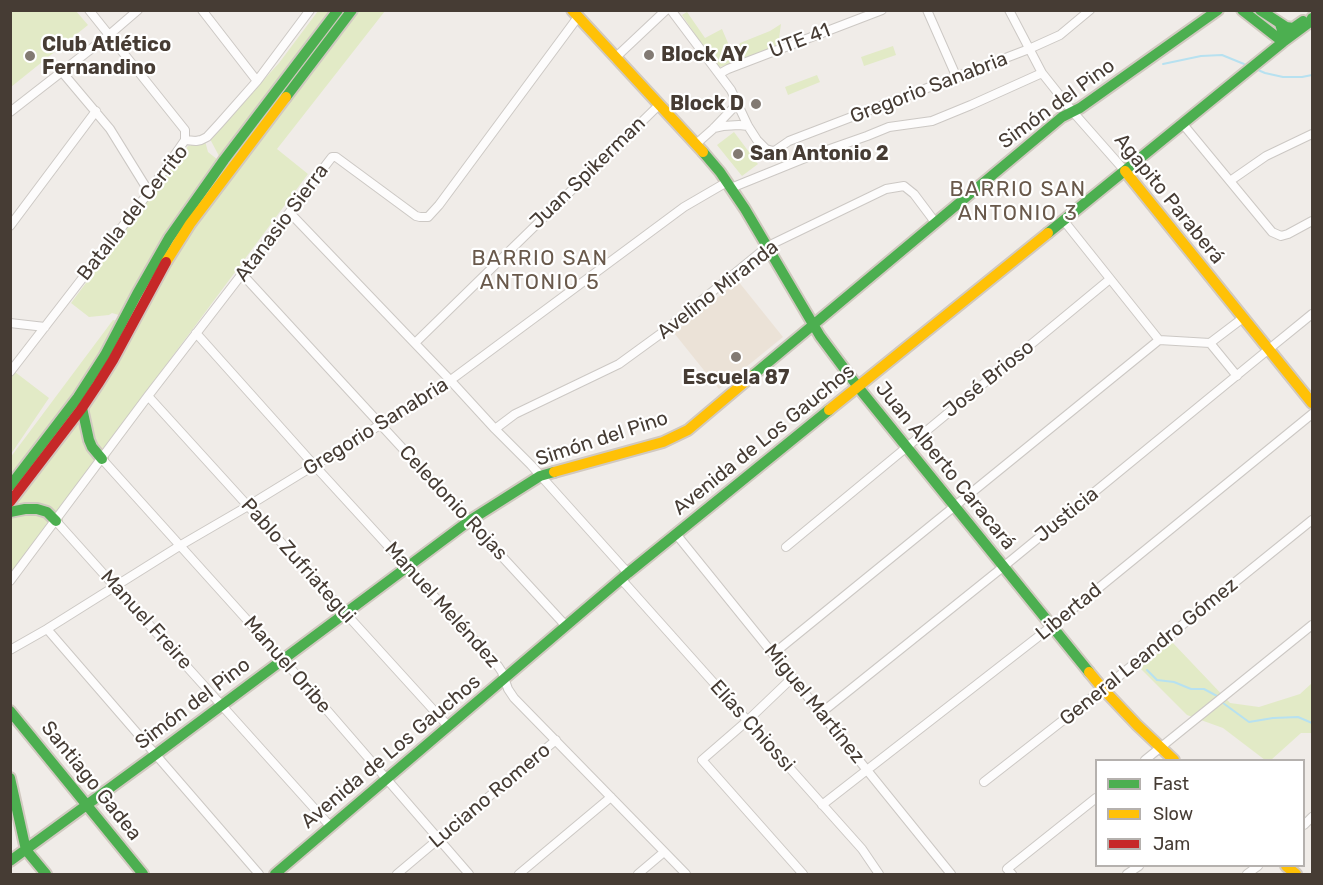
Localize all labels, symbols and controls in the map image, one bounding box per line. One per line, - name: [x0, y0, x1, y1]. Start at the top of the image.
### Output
- street label: UTE 41: [766, 18, 834, 64]
- place label: Club Atlético Fernandino: [42, 33, 171, 80]
- place label: Block AY: [661, 43, 747, 67]
- street label: Gregorio Sanabria: [847, 47, 1011, 129]
- marker: Block AY: [642, 48, 656, 62]
- marker: Club Atlético Fernandino: [23, 49, 37, 63]
- street label: Simón del Pino: [994, 54, 1120, 154]
- place label: Block D: [670, 92, 744, 116]
- marker: Block D: [749, 97, 763, 111]
- street label: Juan Spikerman: [525, 112, 651, 234]
- street label: Agapito Paraberá: [1109, 129, 1229, 269]
- street label: Batalla del Cerrito: [73, 140, 193, 286]
- place label: San Antonio 2: [750, 142, 889, 166]
- marker: San Antonio 2: [731, 147, 745, 161]
- street label: Atanasio Sierra: [230, 160, 334, 286]
- district label: BARRIO SAN ANTONIO 3: [949, 177, 1087, 227]
- street label: Avelino Miranda: [653, 235, 783, 345]
- district label: BARRIO SAN ANTONIO 5: [471, 246, 609, 296]
- street label: José Brioso: [939, 335, 1039, 423]
- marker: Escuela 87: [729, 350, 743, 364]
- street label: Avenida de Los Gauchos: [668, 359, 860, 521]
- place label: Escuela 87: [682, 366, 790, 390]
- street label: Gregorio Sanabria: [299, 373, 453, 481]
- street label: Juan Alberto Caracará: [870, 377, 1020, 555]
- street label: Simón del Pino: [533, 406, 671, 472]
- street label: Celedonio Rojas: [394, 441, 512, 565]
- street label: Justicia: [1031, 482, 1103, 548]
- street label: Pablo Zufriategui: [236, 494, 360, 628]
- street label: Manuel Meléndez: [379, 537, 505, 673]
- street label: Manuel Freire: [95, 565, 197, 675]
- street label: General Leandro Gómez: [1055, 573, 1243, 731]
- street label: Libertad: [1031, 578, 1107, 646]
- street label: Manuel Oribe: [238, 611, 336, 719]
- street label: Miguel Martínez: [759, 640, 869, 768]
- street label: Simón del Pino: [131, 653, 255, 755]
- street label: Avenida de Los Gauchos: [296, 670, 486, 834]
- street label: Elías Chiossi: [705, 675, 799, 777]
- street label: Santiago Gadea: [36, 717, 146, 845]
- street label: Luciano Romero: [425, 738, 555, 854]
- legend: [1095, 759, 1305, 867]
- text: Fast: [1153, 773, 1189, 795]
- text: Slow: [1153, 803, 1193, 825]
- text: Jam: [1153, 833, 1190, 855]

